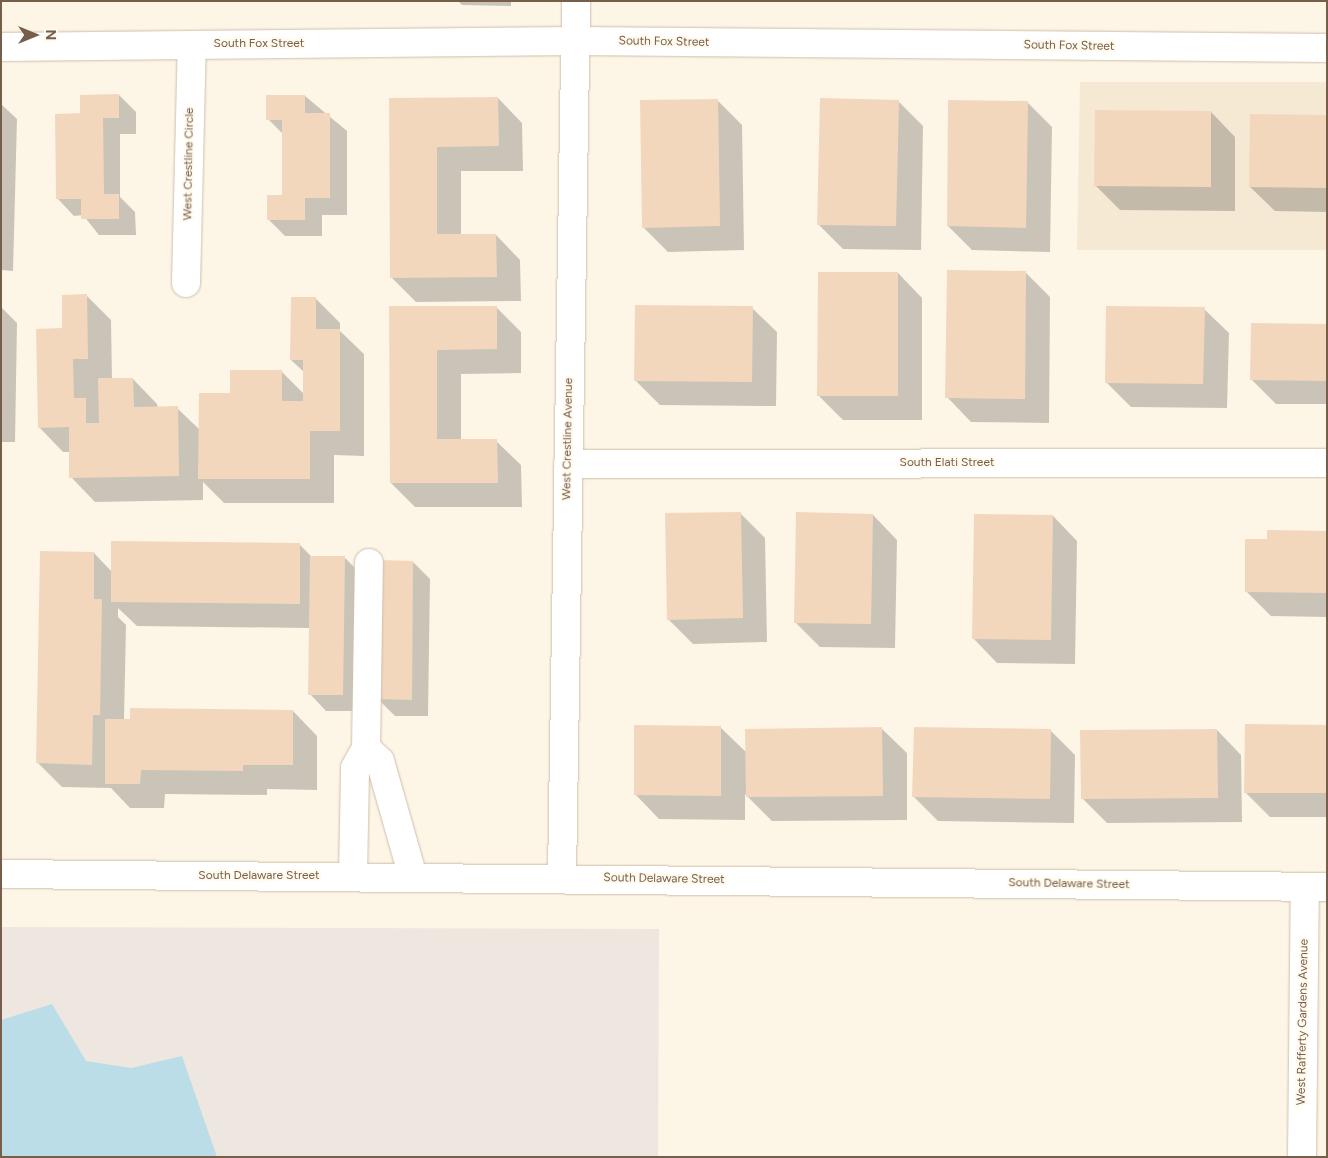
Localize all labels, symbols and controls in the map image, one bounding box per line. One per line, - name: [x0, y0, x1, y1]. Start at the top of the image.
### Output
- north arrow: [10, 10, 60, 60]
- text: N: [42, 30, 59, 40]
- street label: South Fox Street: [618, 34, 710, 50]
- street label: South Fox Street: [214, 37, 304, 51]
- street label: South Fox Street: [1023, 38, 1115, 54]
- street label: West Crestline Circle: [181, 107, 197, 221]
- street label: West Crestline Avenue: [560, 378, 576, 500]
- street label: South Elati Street: [900, 456, 994, 470]
- street label: South Delaware Street: [198, 869, 320, 883]
- street label: South Delaware Street: [603, 871, 725, 887]
- street label: South Delaware Street: [1008, 876, 1130, 892]
- street label: West Rafferty Gardens Avenue: [1294, 939, 1312, 1105]

